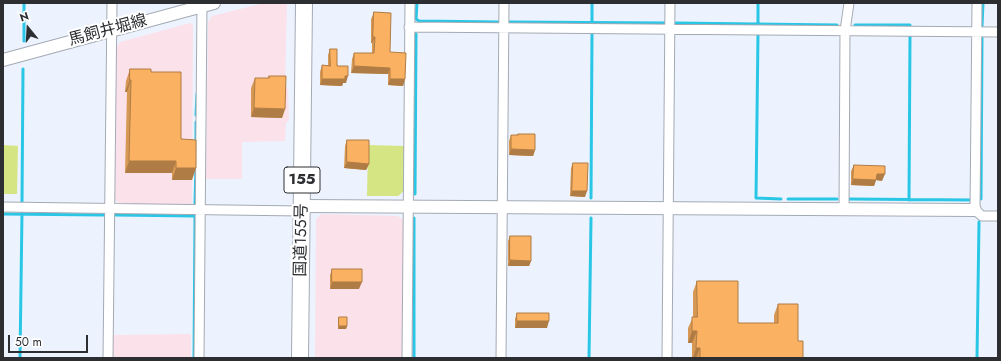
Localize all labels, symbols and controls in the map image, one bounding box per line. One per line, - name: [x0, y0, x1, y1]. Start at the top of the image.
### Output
- north arrow: [8, 8, 48, 48]
- text: N: [18, 8, 31, 26]
- street label: 馬飼井堀線: [67, 11, 149, 51]
- road number: 155: [284, 167, 320, 193]
- street label: 国道155号: [292, 203, 312, 277]
- scale bar: [10, 327, 90, 353]
- text: 50 m: [15, 333, 42, 351]

